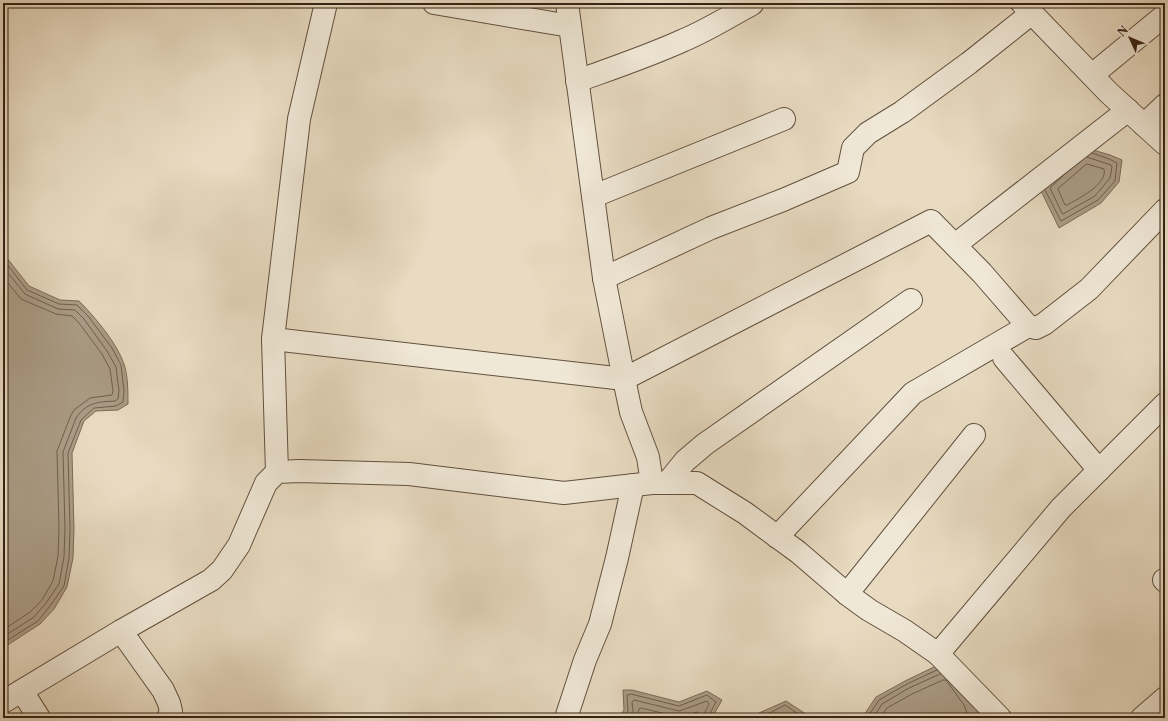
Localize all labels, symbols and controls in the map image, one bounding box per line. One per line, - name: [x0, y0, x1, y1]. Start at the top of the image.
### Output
- north arrow: [1110, 18, 1150, 58]
- text: N: [1114, 22, 1131, 39]

